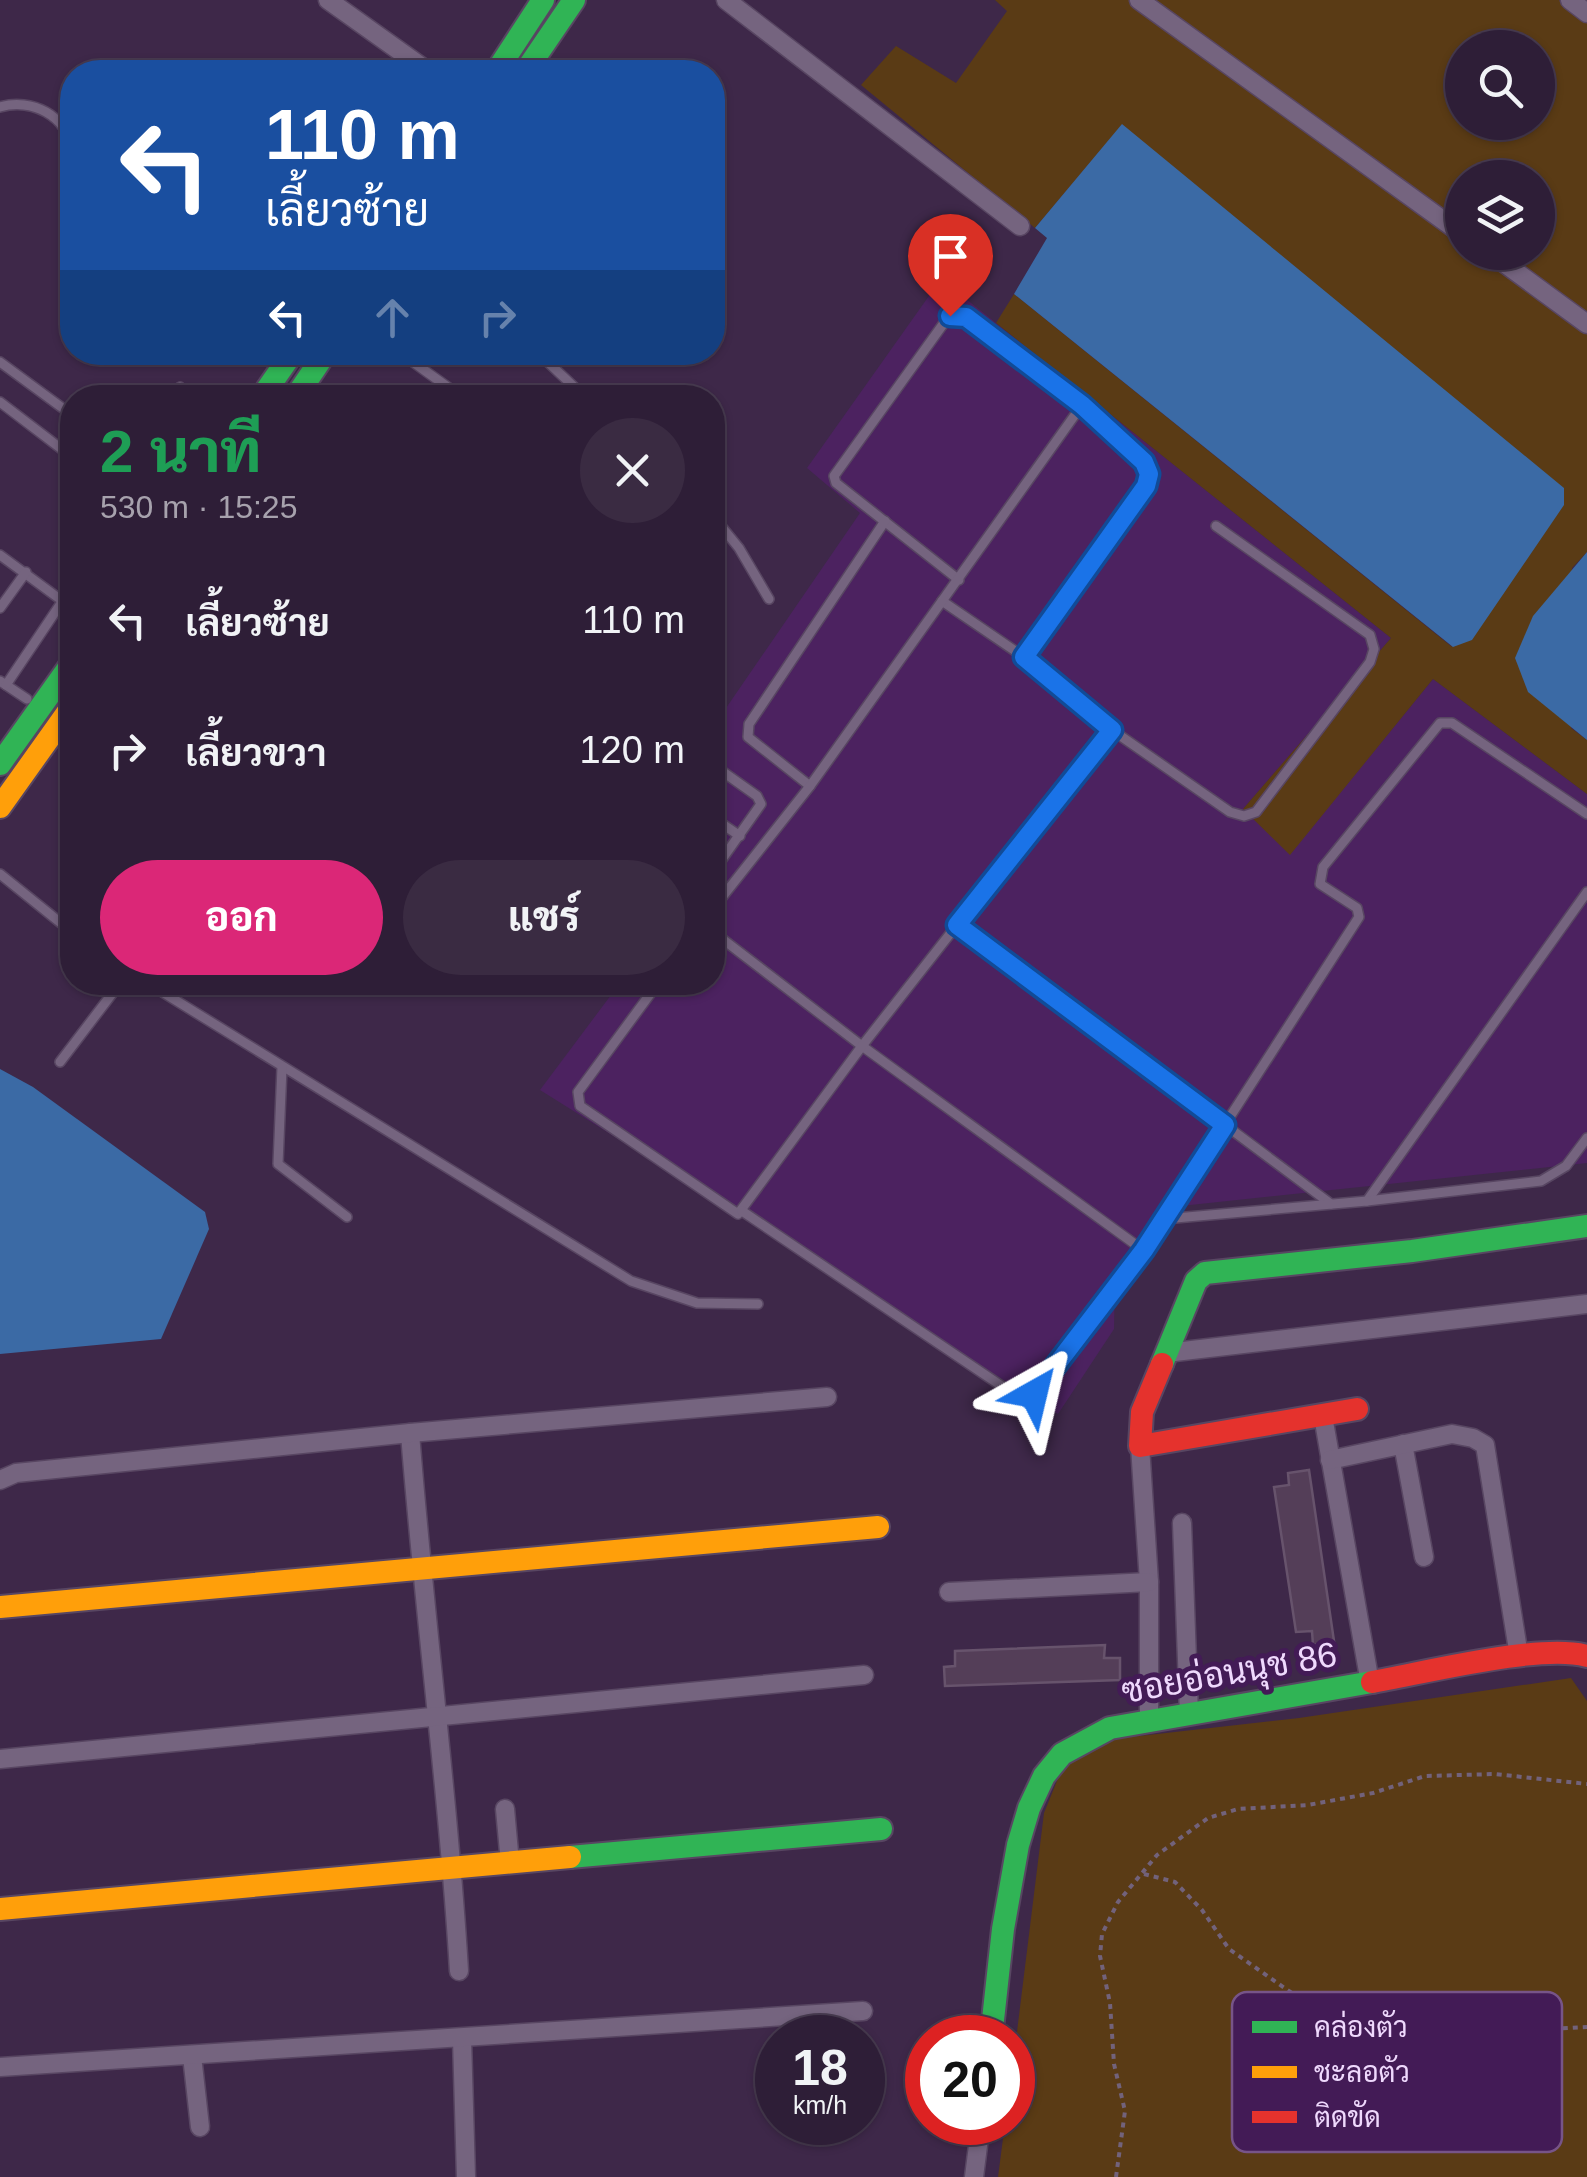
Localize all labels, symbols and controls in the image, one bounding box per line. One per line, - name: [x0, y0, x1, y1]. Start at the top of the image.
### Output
- map controls: [1445, 30, 1555, 270]
- button: search: [1445, 30, 1555, 140]
- text: 110 m: [265, 96, 460, 174]
- icon: left: [100, 100, 230, 230]
- button: layers: [1445, 160, 1555, 270]
- text: เลี้ยวซ้าย: [265, 185, 429, 236]
- pin: [908, 214, 993, 317]
- icon: arrive: [923, 229, 978, 284]
- icon: left: [260, 290, 315, 345]
- icon: ahead: [365, 290, 420, 345]
- icon: right: [470, 290, 525, 345]
- text: 2 นาที: [100, 418, 261, 485]
- button: close: [580, 418, 685, 523]
- text: 530 m · 15:25: [100, 489, 297, 525]
- icon: left: [100, 593, 155, 648]
- text: 110 m: [582, 599, 685, 641]
- text: เลี้ยวซ้าย: [185, 602, 330, 644]
- icon: right: [100, 723, 155, 778]
- text: 120 m: [579, 729, 685, 771]
- text: เลี้ยวขวา: [185, 732, 327, 774]
- button: ออก: [100, 860, 383, 975]
- button: แชร์: [403, 860, 685, 975]
- position arrow: [982, 1342, 1086, 1446]
- street label: ซอยอ่อนนุช 86: [1118, 1633, 1340, 1715]
- legend: [1232, 1992, 1562, 2152]
- text: คล่องตัว: [1314, 2009, 1408, 2043]
- speed limit sign: 20: [905, 2015, 1035, 2145]
- text: 18: [792, 2040, 848, 2096]
- text: ชะลอตัว: [1314, 2054, 1410, 2088]
- text: km/h: [793, 2091, 847, 2119]
- text: ติดขัด: [1314, 2099, 1381, 2133]

